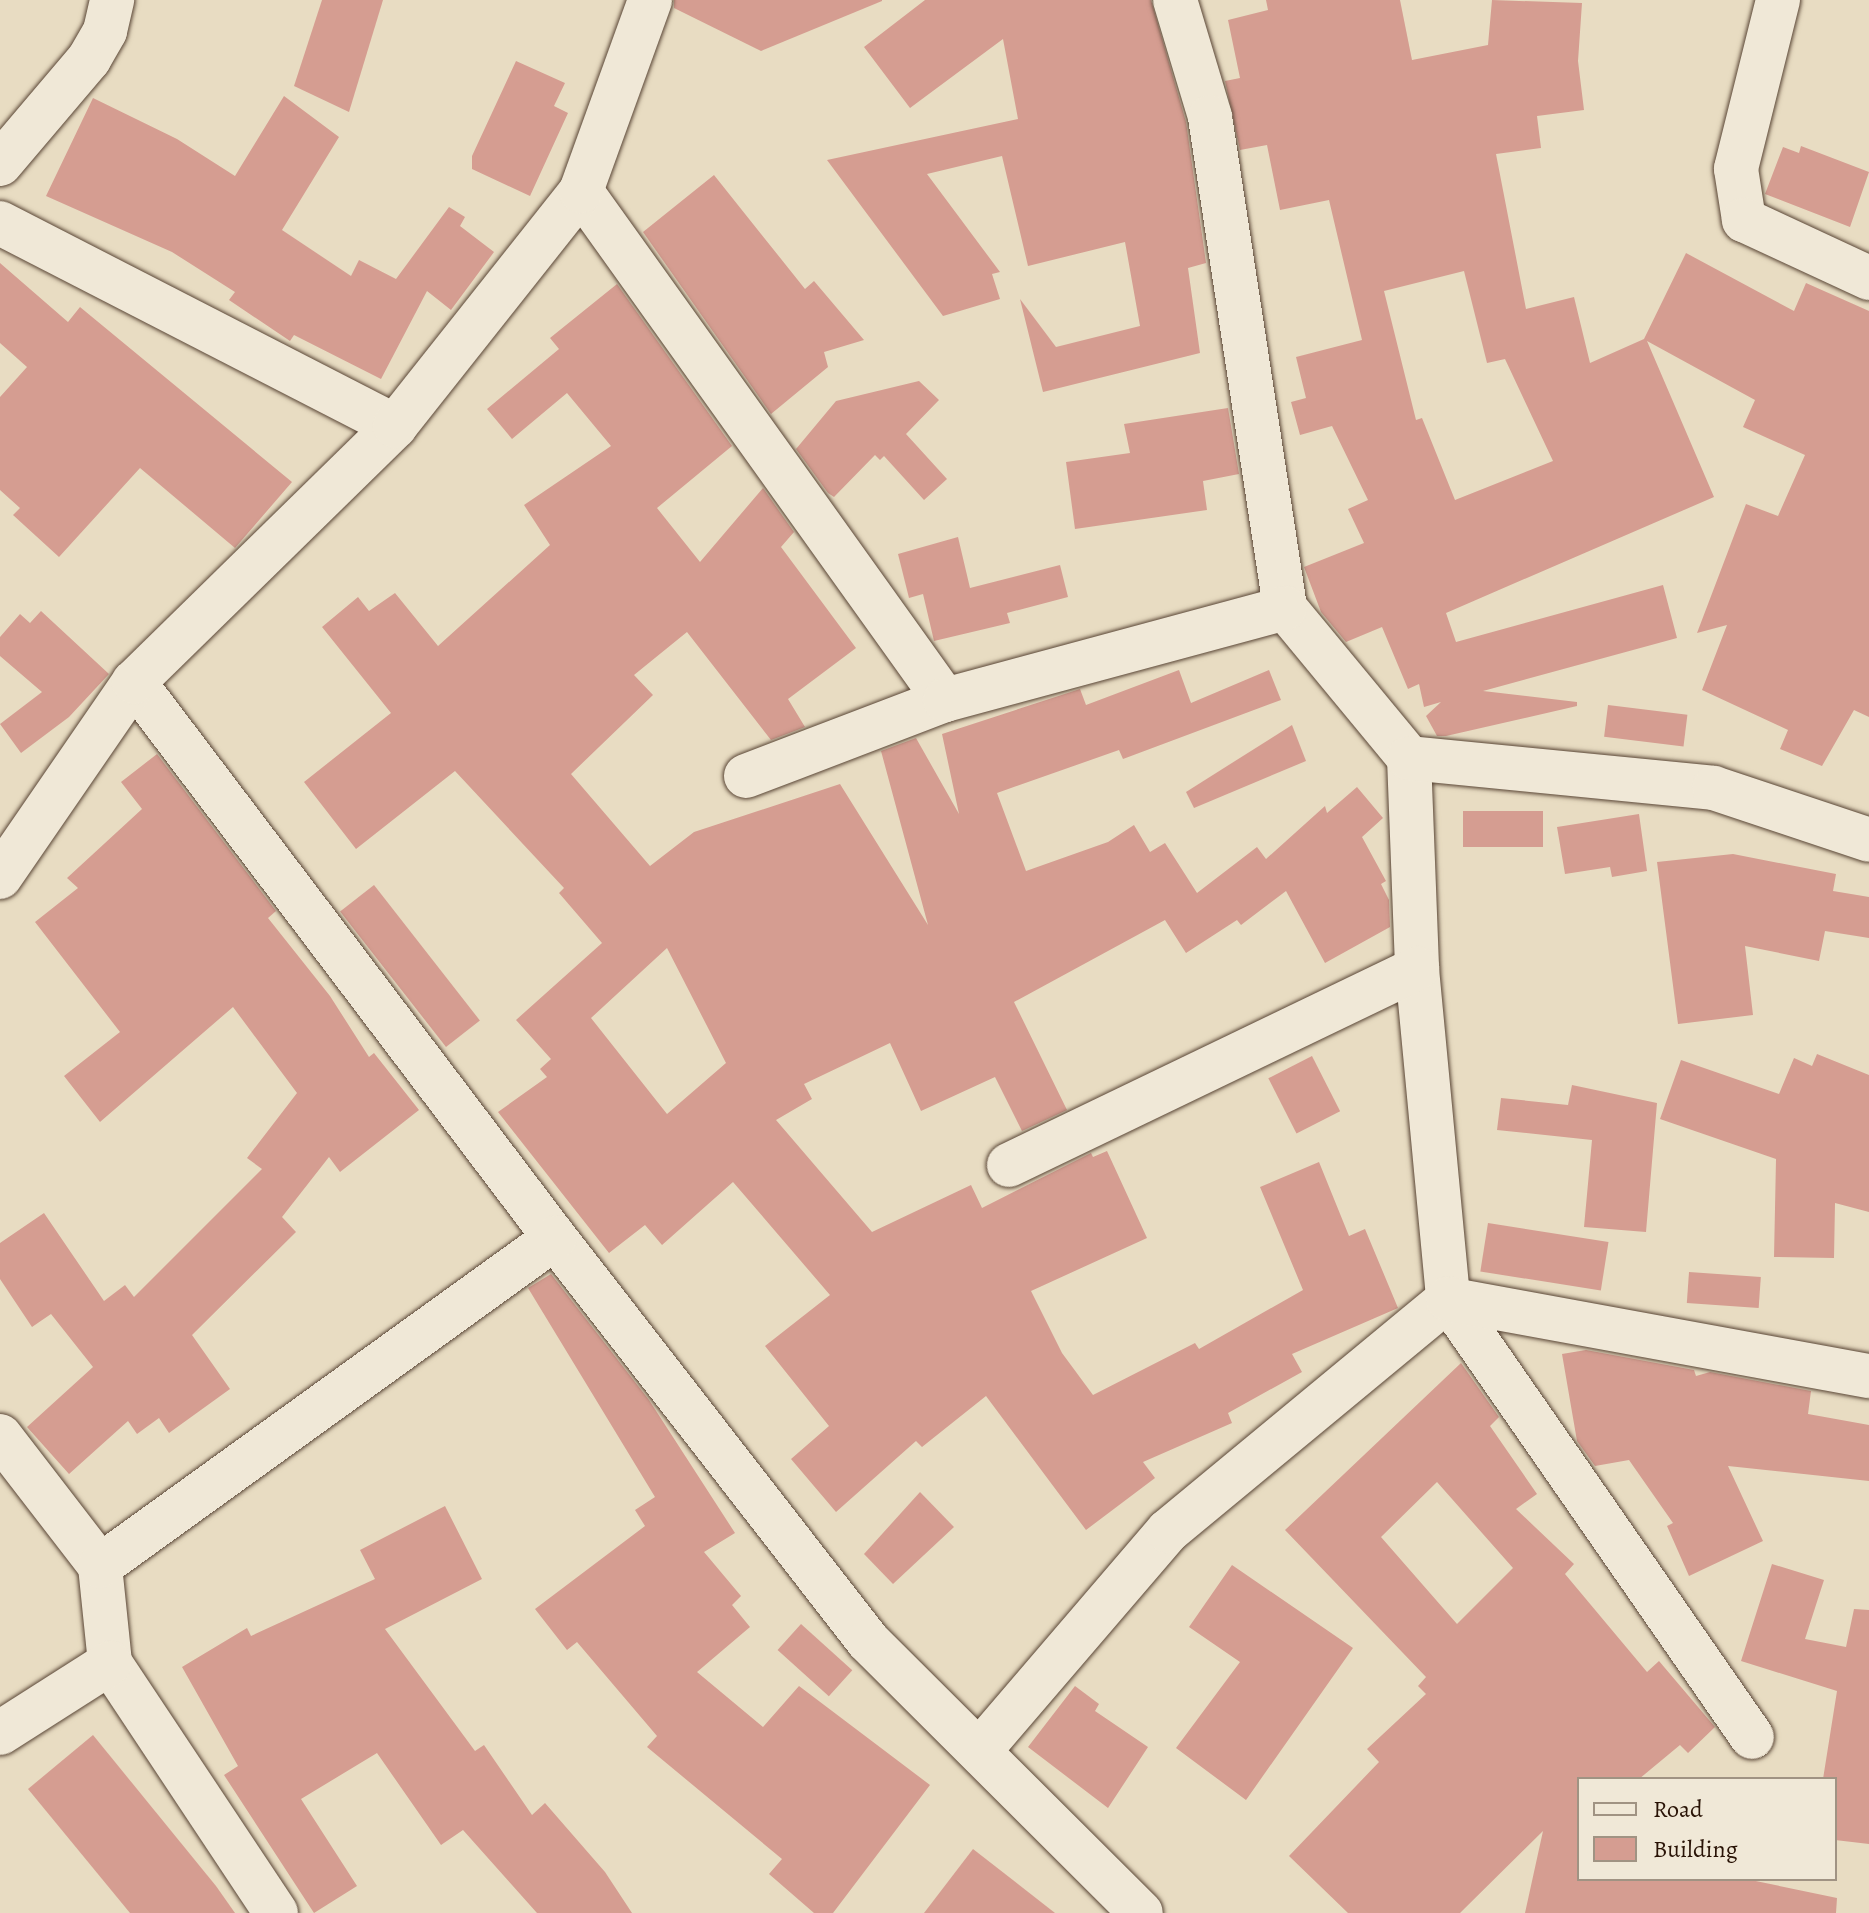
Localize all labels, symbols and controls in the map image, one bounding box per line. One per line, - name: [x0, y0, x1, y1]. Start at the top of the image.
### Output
- legend: [1577, 1777, 1837, 1881]
- text: Road: [1653, 1793, 1703, 1825]
- text: Building: [1653, 1833, 1738, 1865]

